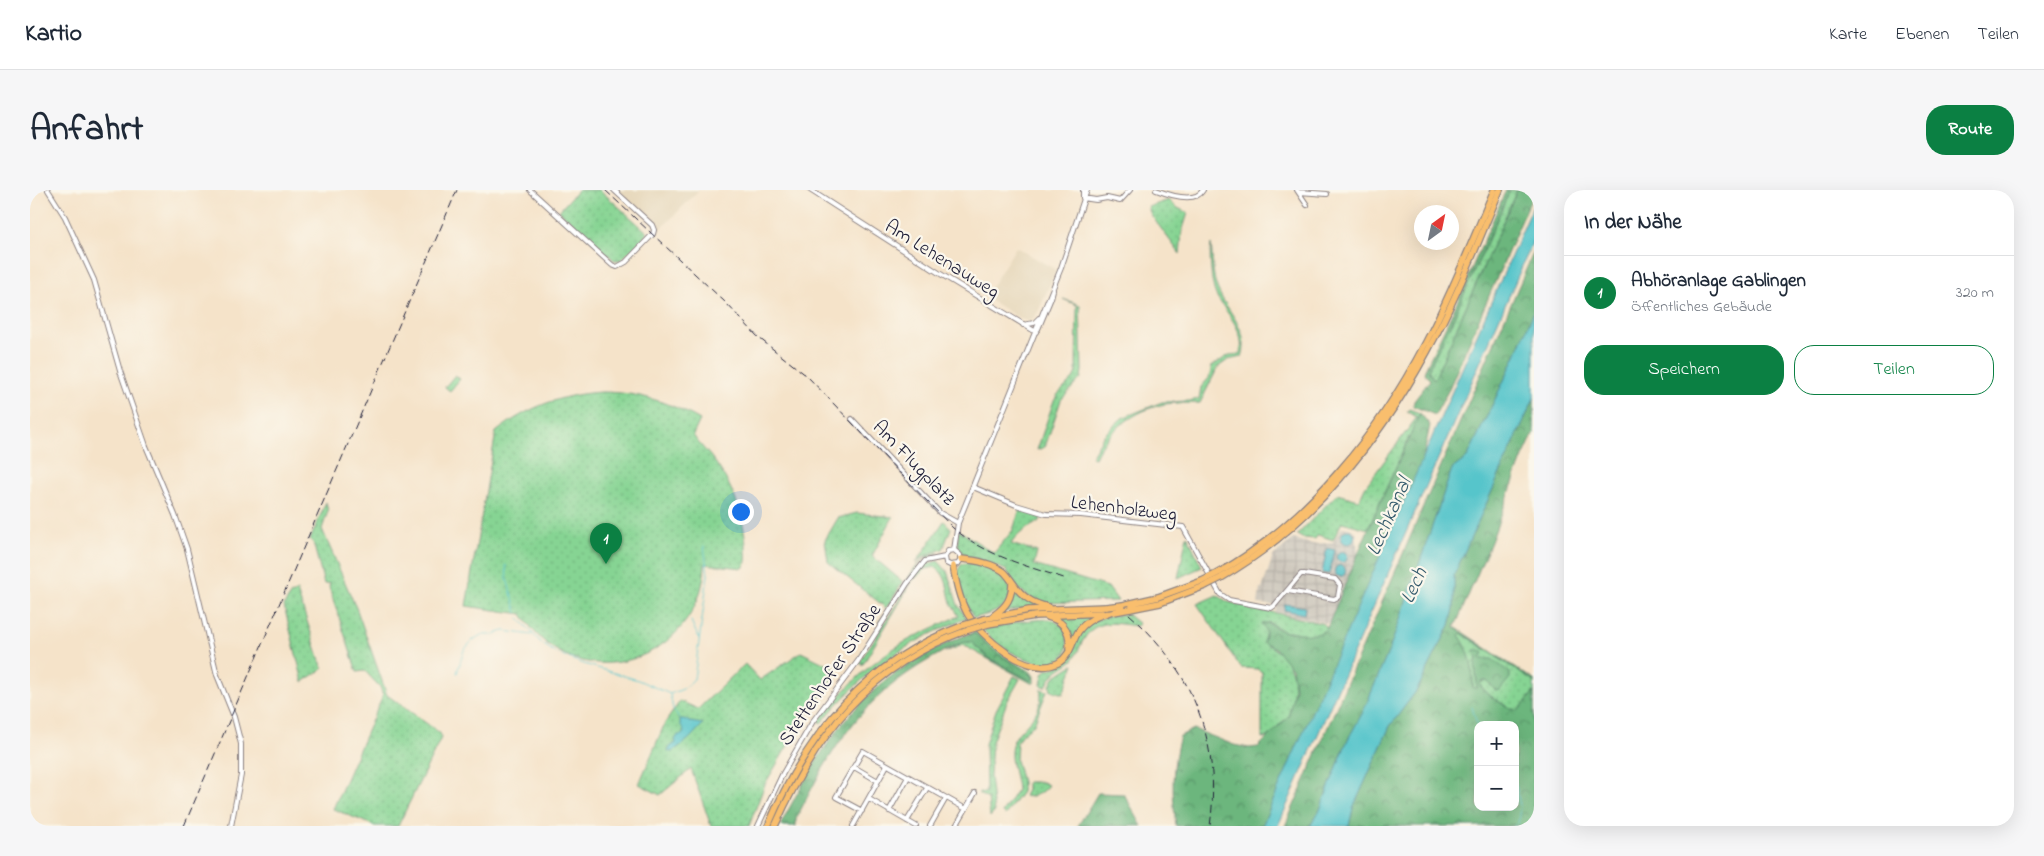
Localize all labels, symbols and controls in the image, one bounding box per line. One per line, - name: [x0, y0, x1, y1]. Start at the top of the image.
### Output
- text: Kartio: [25, 17, 82, 52]
- text: Karte: [1829, 22, 1867, 48]
- text: Ebenen: [1895, 22, 1949, 48]
- text: Teilen: [1977, 22, 2019, 48]
- text: Anfahrt: [30, 105, 143, 156]
- button: Route: [1926, 105, 2014, 155]
- north arrow: [1414, 205, 1459, 250]
- text: In der Nähe: [1584, 208, 1682, 238]
- street label: Am Lehenauweg: [878, 213, 1005, 308]
- text: Abhöranlage Gablingen: [1631, 268, 1806, 295]
- text: 1: [1597, 281, 1603, 305]
- text: 320 m: [1956, 281, 1994, 305]
- text: Öffentliches Gebäude: [1631, 295, 1772, 319]
- button: Speichern: [1584, 345, 1784, 395]
- button: Teilen: [1794, 345, 1994, 395]
- street label: Am Flugplatz: [864, 414, 962, 514]
- water label: Lechkanal: [1359, 471, 1421, 560]
- street label: Lehenholzweg: [1069, 489, 1178, 531]
- your location: [728, 499, 754, 525]
- pin: 1: [590, 523, 622, 564]
- water label: Lech: [1394, 562, 1437, 609]
- street label: Stettenhofer Straße: [773, 598, 890, 752]
- map controls: [1474, 721, 1519, 811]
- button: +: [1474, 721, 1519, 766]
- button: −: [1474, 766, 1519, 811]

